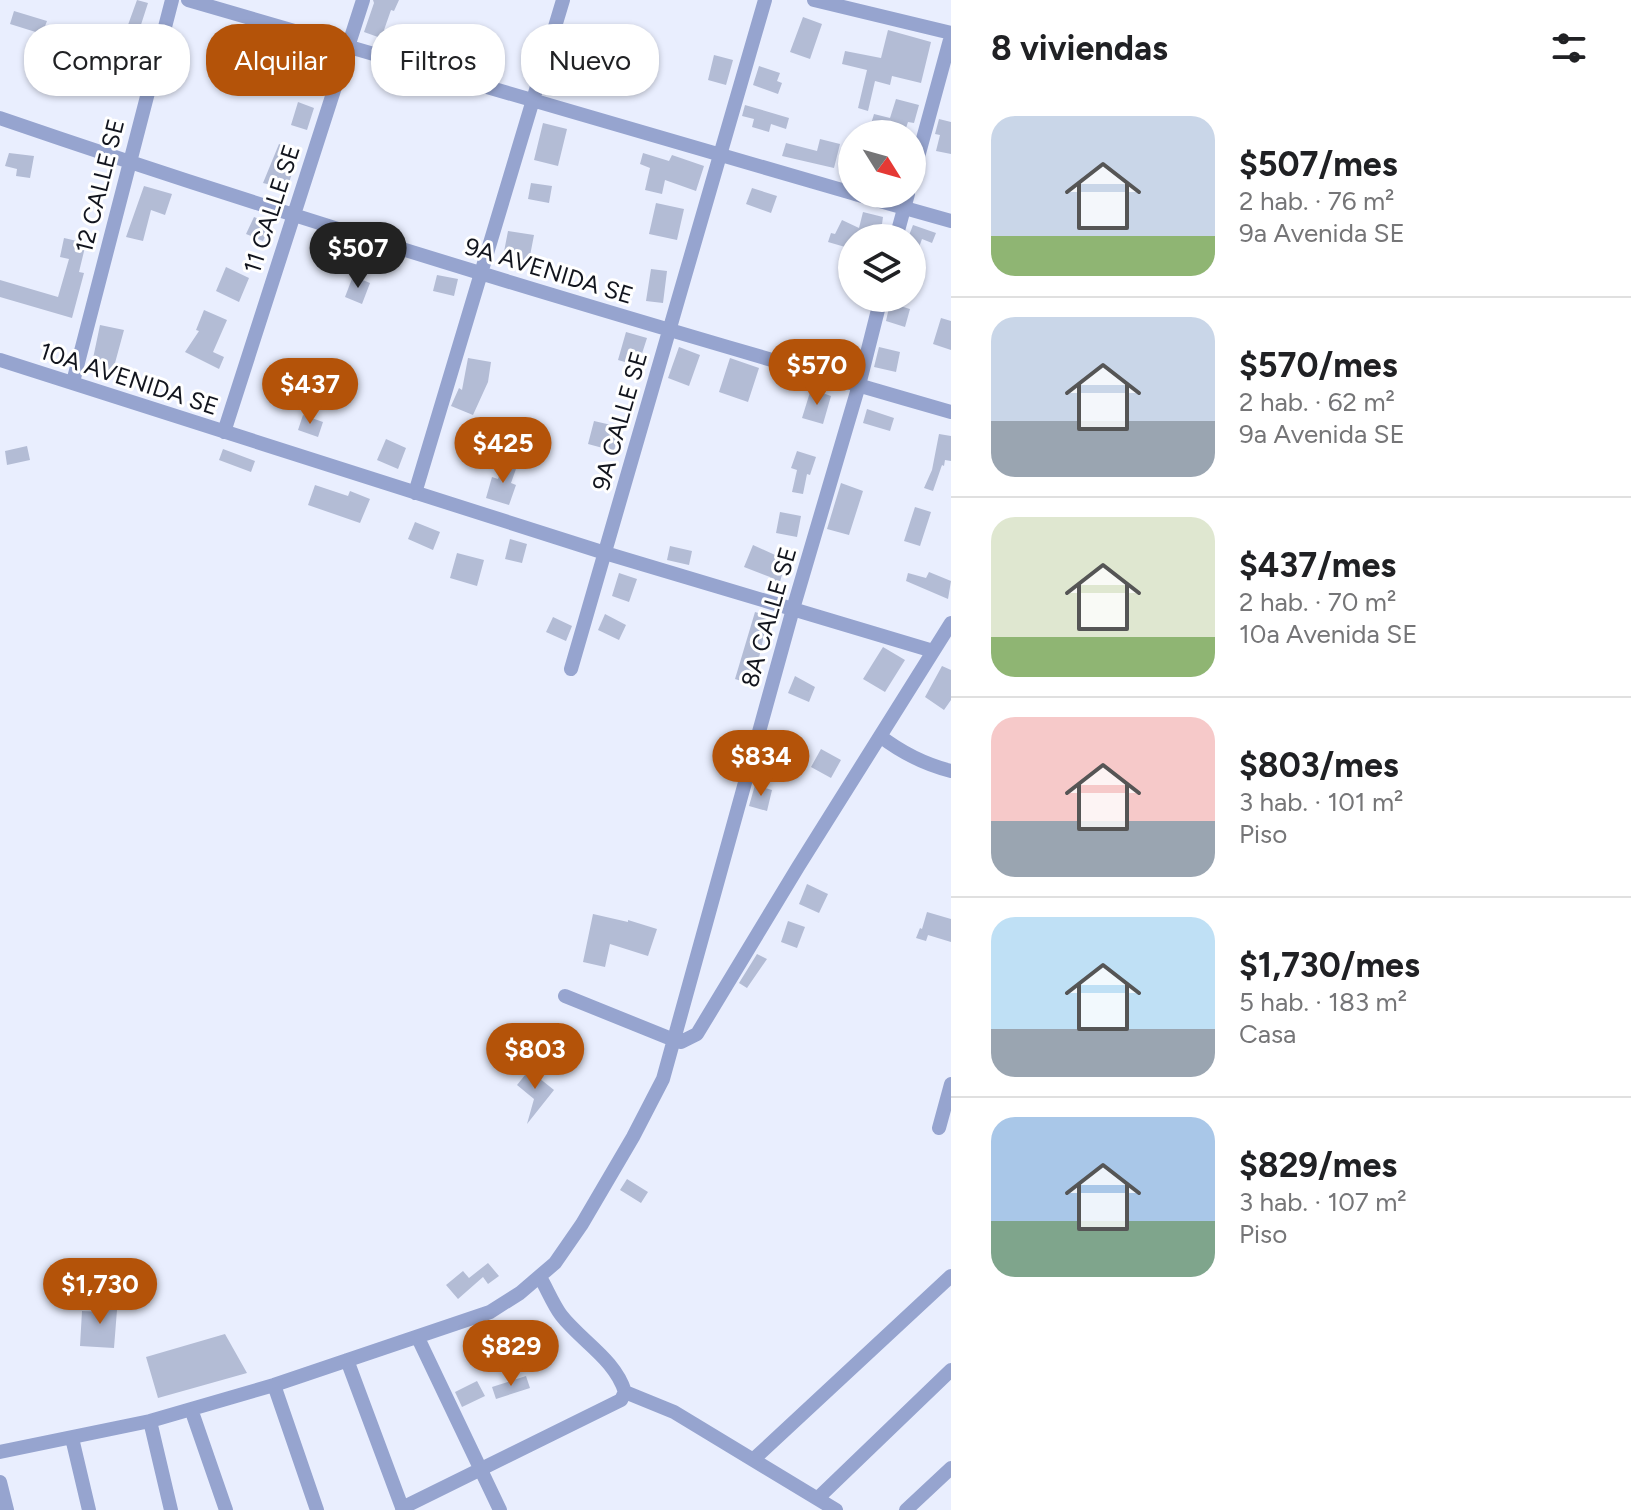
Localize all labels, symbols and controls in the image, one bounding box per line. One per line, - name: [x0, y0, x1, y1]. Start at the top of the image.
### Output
- chip: Comprar: [24, 24, 190, 96]
- chip: Alquilar: [206, 24, 355, 96]
- chip: Filtros: [371, 24, 505, 96]
- chip: Nuevo: [521, 24, 659, 96]
- icon: filters: [1547, 26, 1591, 70]
- text: 8 viviendas: [991, 28, 1168, 69]
- street label: 12 CALLE SE: [69, 116, 130, 256]
- north arrow: [838, 120, 926, 208]
- map controls: [838, 120, 926, 312]
- street label: 11 CALLE SE: [237, 141, 306, 277]
- text: $507/mes: [1239, 144, 1398, 185]
- icon: home: [1055, 148, 1151, 244]
- text: 2 hab. · 76 m²: [1239, 185, 1394, 217]
- text: 9a Avenida SE: [1239, 217, 1405, 249]
- pin: $507: [311, 222, 405, 290]
- button: layers: [838, 224, 926, 312]
- street label: 9A AVENIDA SE: [461, 231, 637, 310]
- text: $507: [328, 232, 388, 264]
- street label: 10A AVENIDA SE: [36, 336, 222, 421]
- pin: $570: [770, 339, 864, 407]
- text: $570/mes: [1239, 345, 1398, 386]
- street label: 9A CALLE SE: [586, 348, 653, 494]
- text: $570: [787, 349, 847, 381]
- icon: home: [1055, 349, 1151, 445]
- pin: $437: [263, 358, 357, 426]
- text: $437: [280, 368, 340, 400]
- text: 2 hab. · 62 m²: [1239, 386, 1395, 418]
- pin: $425: [456, 417, 550, 485]
- text: 9a Avenida SE: [1239, 418, 1405, 450]
- text: $425: [472, 427, 534, 459]
- street label: 8A CALLE SE: [735, 543, 802, 690]
- text: $437/mes: [1239, 545, 1396, 586]
- icon: home: [1055, 549, 1151, 645]
- text: 2 hab. · 70 m²: [1239, 586, 1396, 618]
- text: 10a Avenida SE: [1239, 618, 1418, 650]
- pin: $834: [714, 730, 808, 798]
- text: $834: [730, 740, 792, 772]
- text: $803/mes: [1239, 745, 1399, 786]
- icon: home: [1055, 749, 1151, 845]
- text: 3 hab. · 101 m²: [1239, 786, 1404, 818]
- text: Piso: [1239, 818, 1287, 850]
- text: $1,730/mes: [1239, 945, 1420, 986]
- icon: home: [1055, 949, 1151, 1045]
- text: 5 hab. · 183 m²: [1239, 986, 1407, 1018]
- text: Casa: [1239, 1018, 1296, 1050]
- pin: $803: [488, 1023, 582, 1091]
- text: $803: [504, 1033, 566, 1065]
- text: $829/mes: [1239, 1145, 1397, 1186]
- icon: home: [1055, 1149, 1151, 1245]
- text: 3 hab. · 107 m²: [1239, 1186, 1407, 1218]
- text: Piso: [1239, 1218, 1287, 1250]
- pin: $1,730: [35, 1258, 165, 1326]
- text: $1,730: [61, 1268, 139, 1300]
- pin: $829: [464, 1320, 558, 1388]
- text: $829: [481, 1330, 541, 1362]

